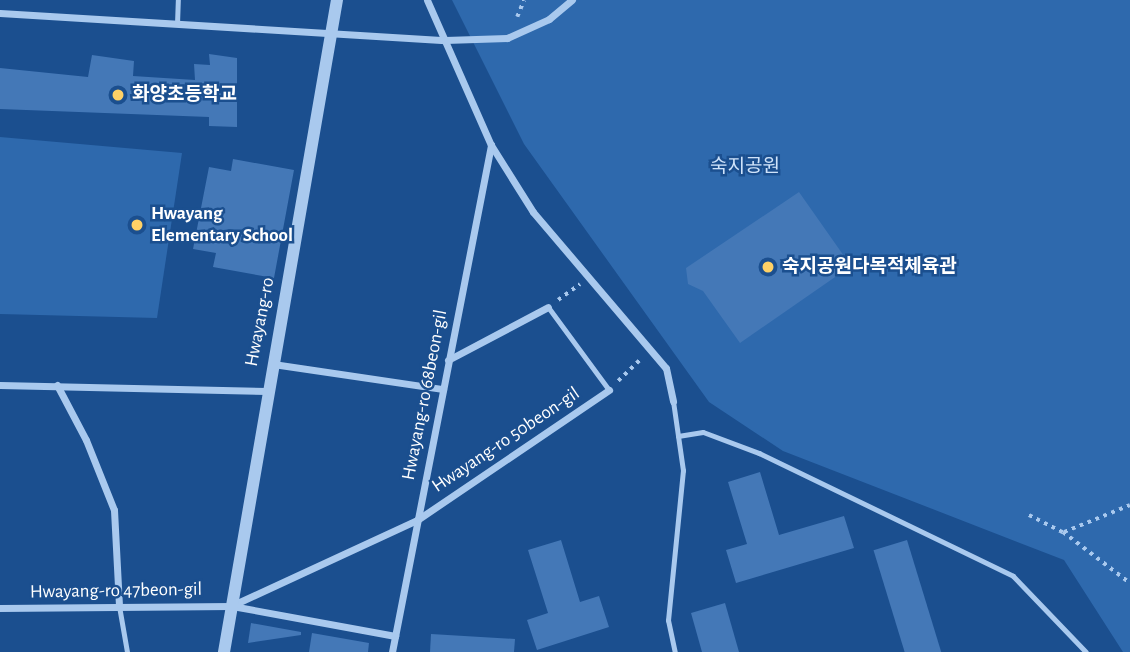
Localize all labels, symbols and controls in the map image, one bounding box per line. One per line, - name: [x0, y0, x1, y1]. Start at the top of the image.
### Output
- place label: 화양초등학교: [132, 84, 237, 106]
- marker: 화양초등학교: [110, 87, 126, 103]
- park label: 숙지공원: [710, 156, 780, 178]
- place label: Hwayang Elementary School: [151, 203, 293, 247]
- marker: Hwayang Elementary School: [129, 217, 145, 233]
- place label: 숙지공원다목적체육관: [782, 256, 957, 278]
- marker: 숙지공원다목적체육관: [760, 259, 776, 275]
- street label: Hwayang-ro: [240, 276, 280, 368]
- street label: Hwayang-ro 68beon-gil: [397, 308, 453, 482]
- street label: Hwayang-ro 50beon-gil: [428, 382, 584, 498]
- street label: Hwayang-ro 47beon-gil: [30, 578, 202, 604]

